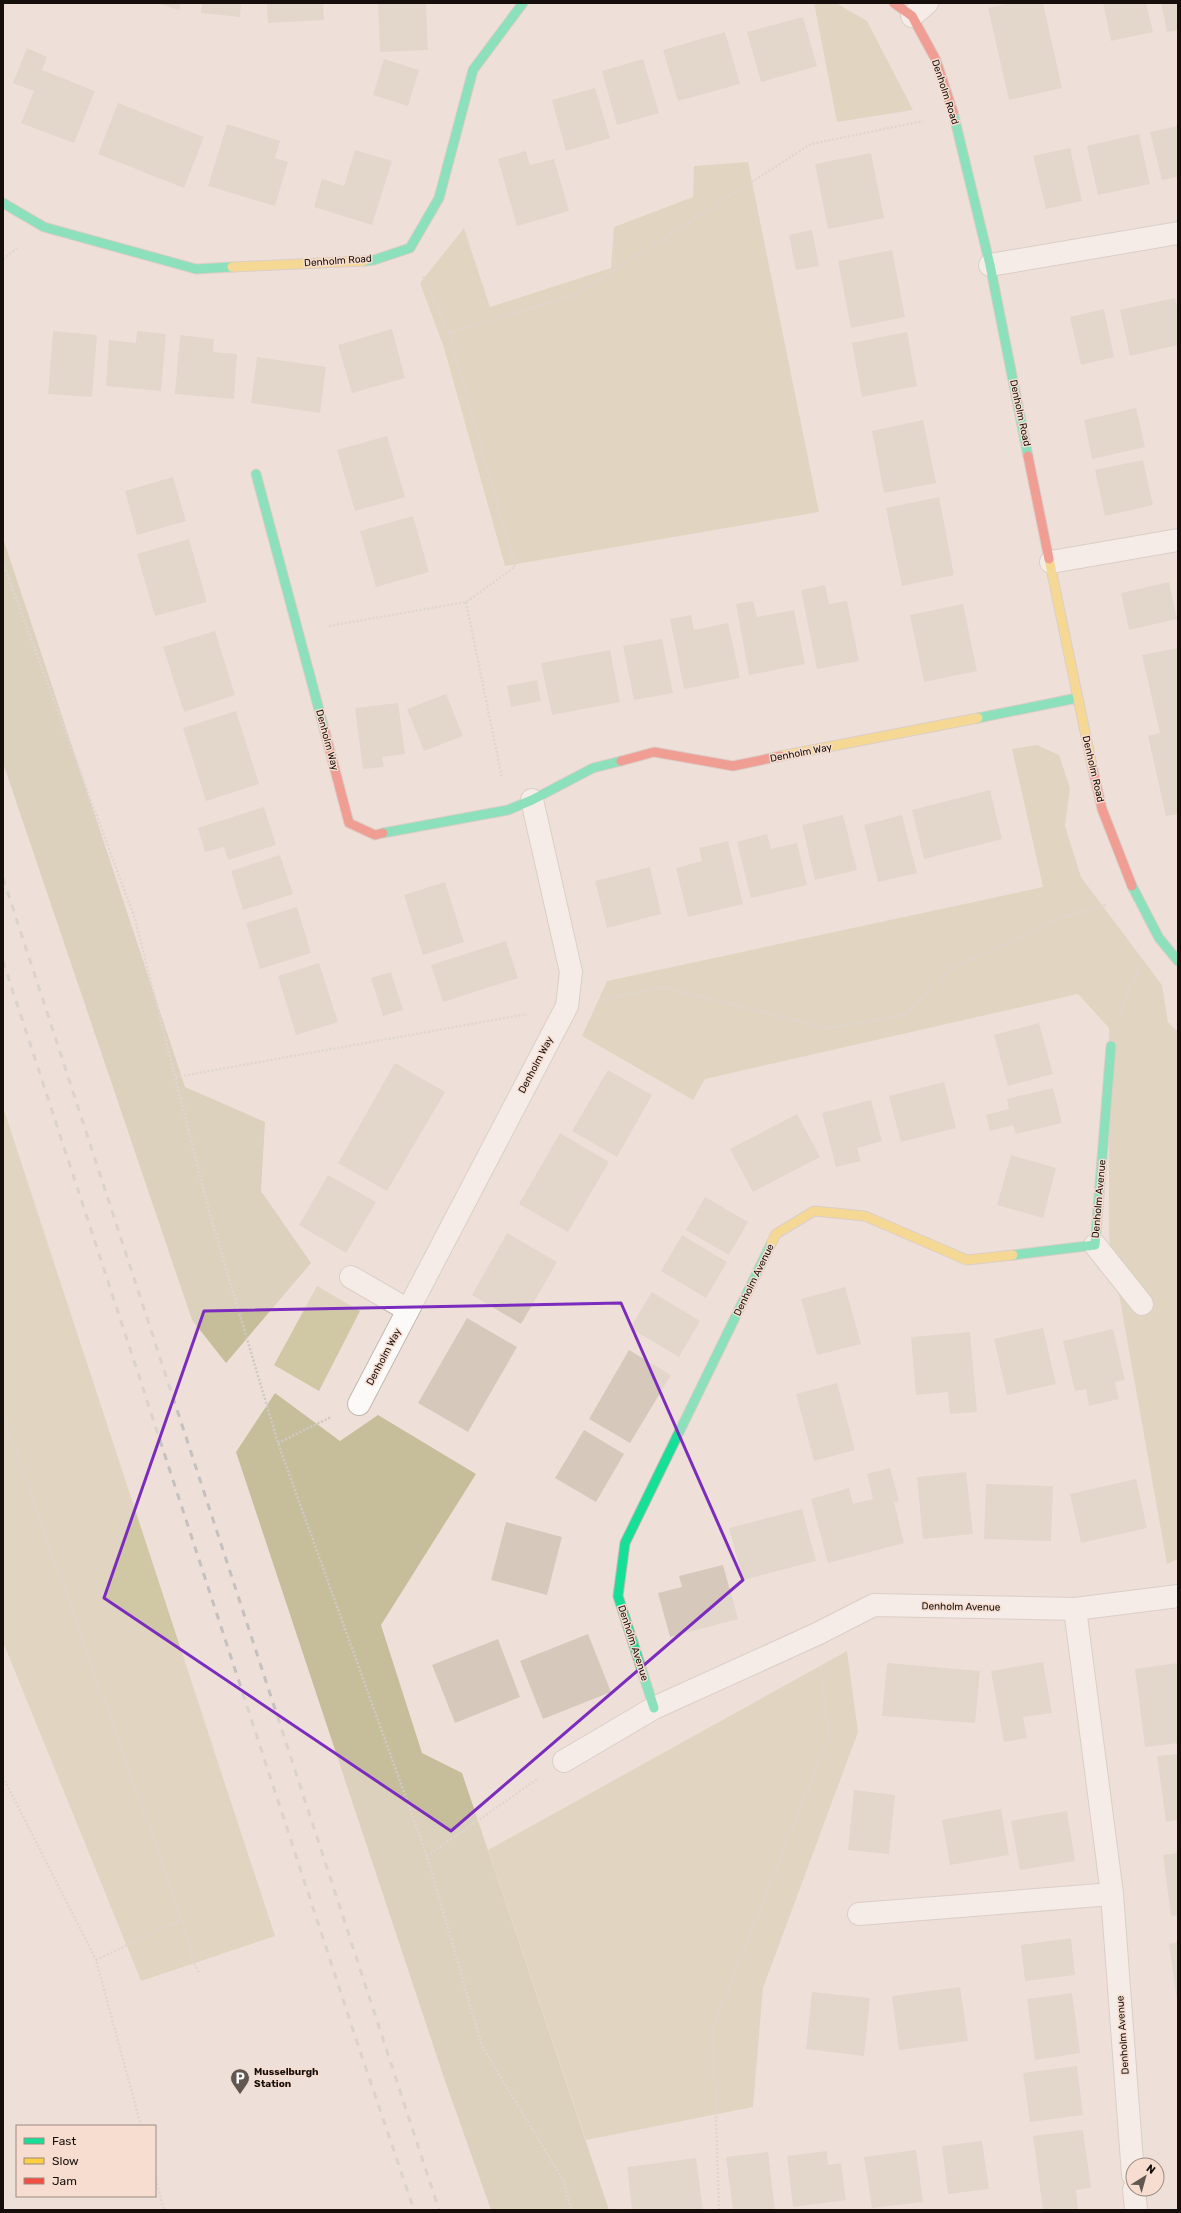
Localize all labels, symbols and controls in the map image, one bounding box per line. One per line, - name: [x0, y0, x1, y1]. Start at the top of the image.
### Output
- street label: Denholm Road: [929, 58, 961, 126]
- street label: Denholm Road: [304, 253, 372, 269]
- street label: Denholm Road: [1007, 379, 1033, 447]
- street label: Denholm Way: [313, 708, 341, 772]
- street label: Denholm Road: [1080, 735, 1106, 803]
- street label: Denholm Way: [769, 741, 833, 765]
- street label: Denholm Way: [516, 1034, 556, 1095]
- street label: Denholm Avenue: [1090, 1159, 1108, 1239]
- street label: Denholm Avenue: [731, 1242, 777, 1318]
- street label: Denholm Way: [364, 1326, 404, 1387]
- street label: Denholm Avenue: [921, 1600, 1001, 1614]
- street label: Denholm Avenue: [615, 1604, 651, 1683]
- street label: Denholm Avenue: [1114, 1995, 1132, 2075]
- place label: Musselburgh Station: [254, 2066, 319, 2090]
- parking icon: Musselburgh Station: [229, 2067, 251, 2095]
- legend: [16, 2125, 156, 2197]
- text: Fast: [52, 2134, 76, 2148]
- text: Slow: [52, 2154, 79, 2168]
- north arrow: [1125, 2157, 1165, 2197]
- text: N: [1144, 2162, 1158, 2177]
- text: Jam: [52, 2174, 77, 2188]

